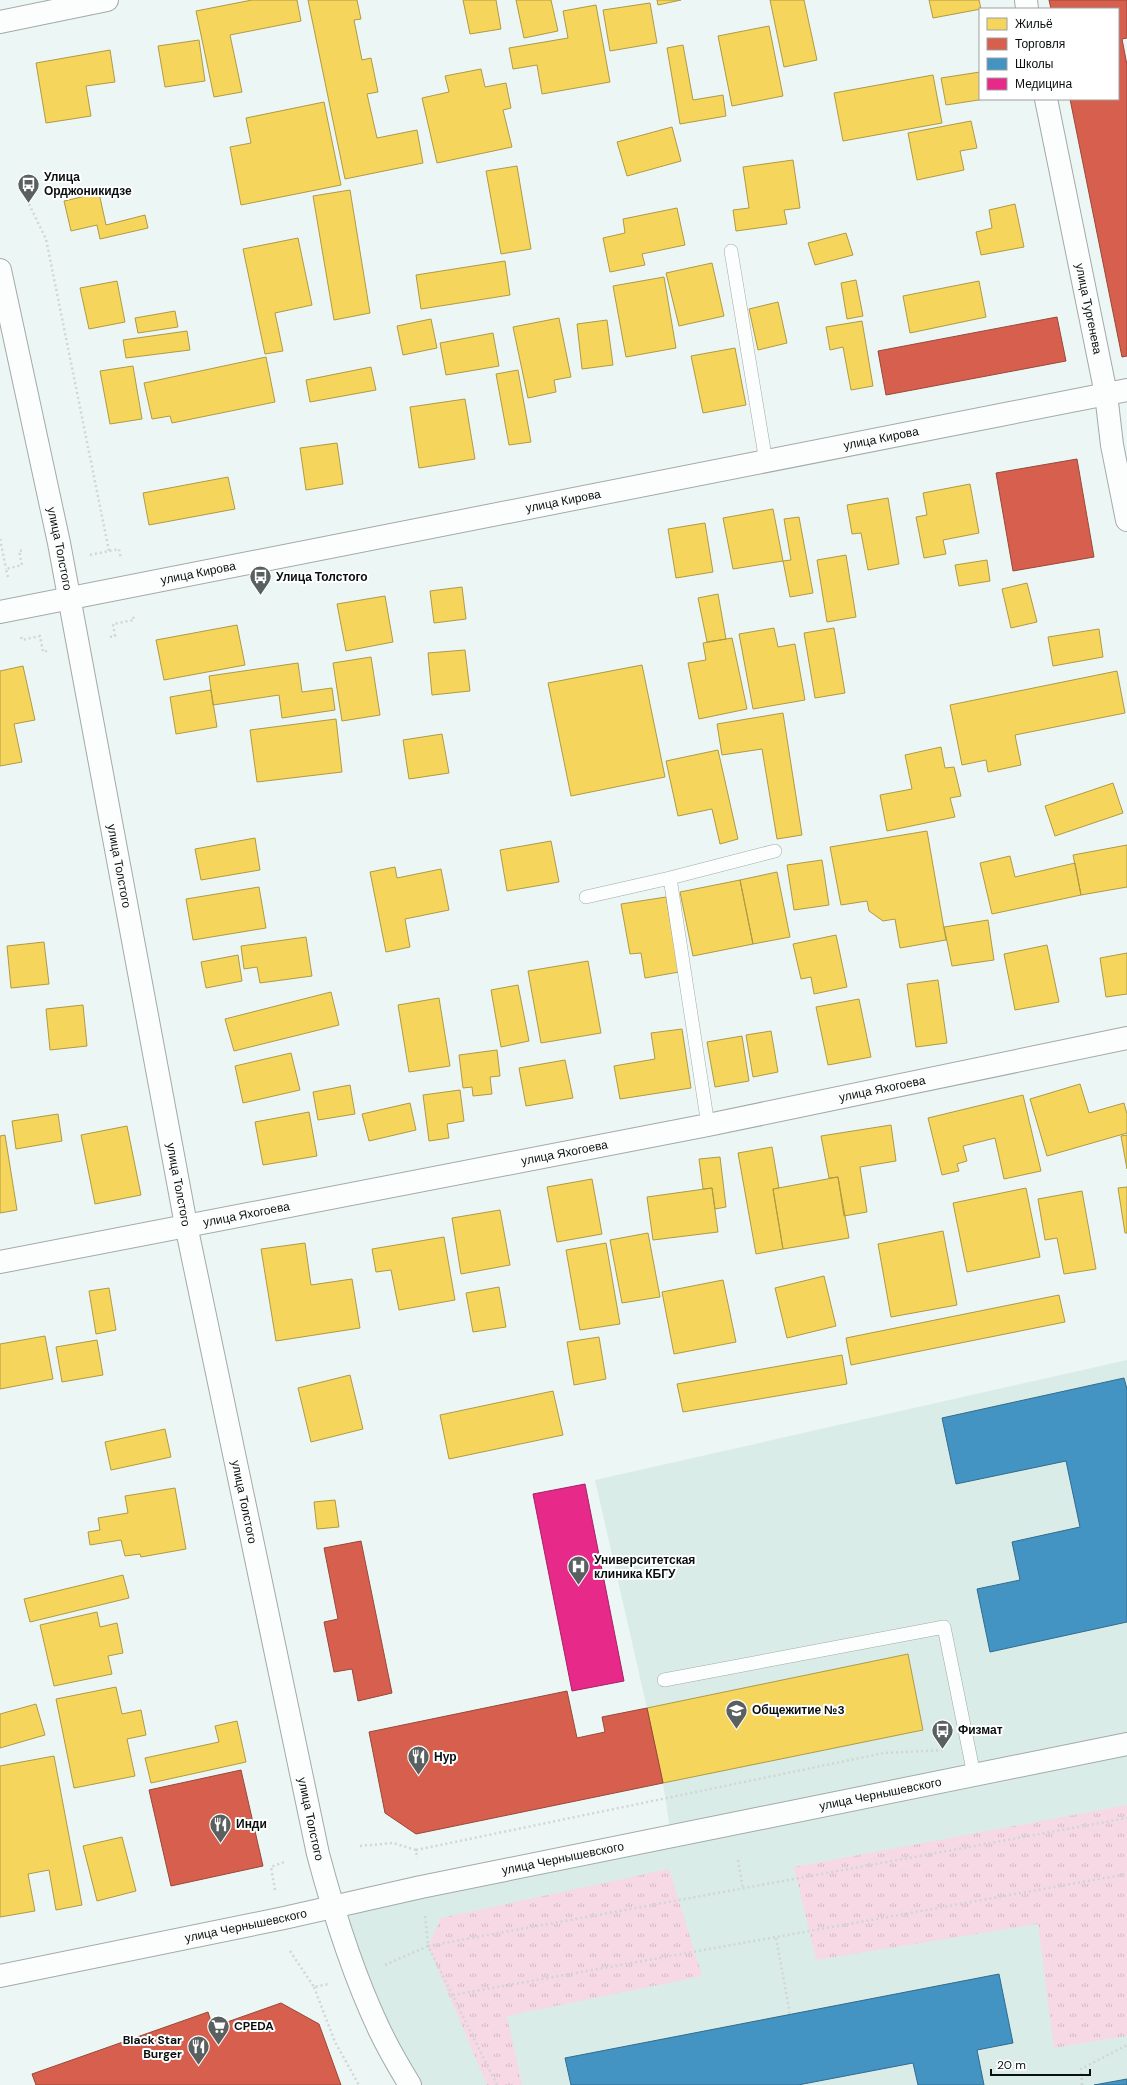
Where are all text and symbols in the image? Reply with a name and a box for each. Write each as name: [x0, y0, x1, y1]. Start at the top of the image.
legend: [979, 8, 1119, 100]
text: Жильё: [1015, 16, 1053, 32]
text: Торговля: [1015, 36, 1065, 52]
text: Школы: [1015, 56, 1053, 72]
text: Медицина: [1015, 76, 1072, 92]
place label: Улица Орджоникидзе: [44, 169, 132, 199]
bus stop icon: Улица Орджоникидзе: [16, 171, 42, 204]
street label: улица Тургенева: [1072, 262, 1106, 356]
street label: улица Кирова: [842, 423, 920, 454]
street label: улица Кирова: [524, 486, 602, 516]
street label: улица Толстого: [43, 505, 76, 592]
street label: улица Кирова: [159, 558, 237, 588]
bus stop icon: Улица Толстого: [248, 564, 274, 597]
place label: Улица Толстого: [276, 569, 368, 585]
street label: улица Толстого: [104, 823, 135, 910]
street label: улица Яхогоева: [837, 1072, 927, 1106]
street label: улица Яхогоева: [520, 1136, 610, 1169]
street label: улица Толстого: [163, 1141, 194, 1228]
street label: улица Яхогоева: [202, 1198, 291, 1231]
street label: улица Толстого: [228, 1459, 261, 1545]
place label: Университетская клиника КБГУ: [594, 1552, 695, 1582]
hospital icon: Университетская клиника КБГУ: [565, 1554, 591, 1587]
school or university icon: Общежитие №3: [723, 1697, 749, 1730]
place label: Общежитие №3: [752, 1702, 845, 1718]
bus stop icon: Физмат: [929, 1717, 955, 1750]
place label: Физмат: [958, 1722, 1003, 1738]
restaurant icon: Нур: [405, 1744, 431, 1777]
place label: Нур: [434, 1749, 457, 1765]
street label: улица Чернышевского: [818, 1774, 943, 1814]
street label: улица Толстого: [294, 1776, 328, 1863]
restaurant icon: Инди: [207, 1811, 233, 1844]
place label: Инди: [236, 1816, 267, 1832]
street label: улица Чернышевского: [500, 1838, 626, 1878]
street label: улица Чернышевского: [183, 1905, 309, 1946]
supermarket icon: CPEDA: [206, 2013, 232, 2046]
place label: CPEDA: [234, 2018, 274, 2034]
place label: Black Star Burger: [123, 2032, 182, 2062]
restaurant icon: Black Star Burger: [185, 2034, 211, 2067]
scale bar: [991, 2051, 1090, 2077]
text: 20 m: [997, 2057, 1026, 2073]

